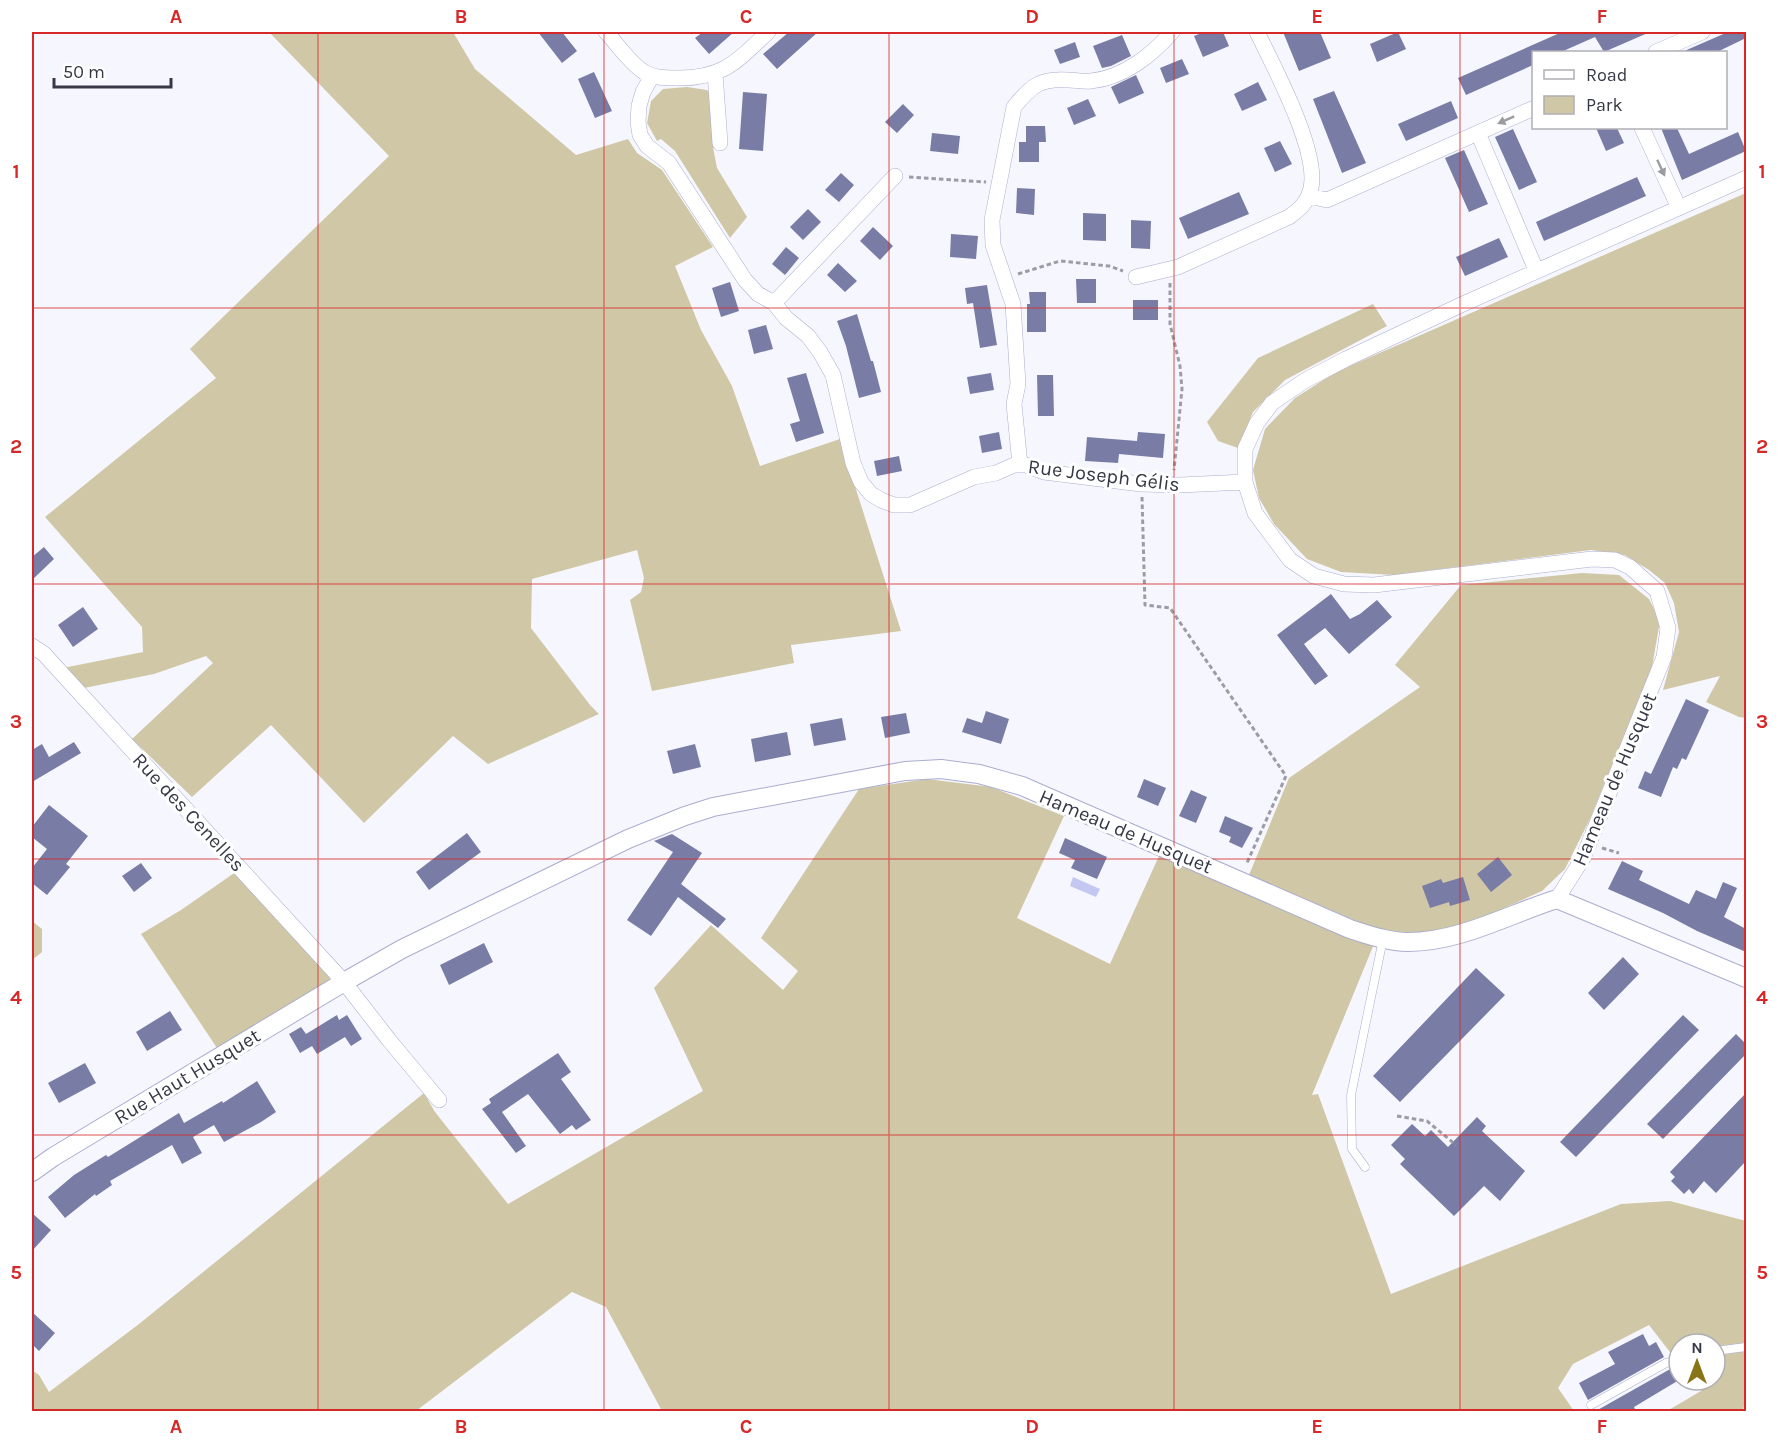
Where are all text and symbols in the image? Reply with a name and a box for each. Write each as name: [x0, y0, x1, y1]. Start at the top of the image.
text: A: [170, 5, 183, 28]
text: B: [455, 5, 467, 28]
text: C: [740, 5, 752, 28]
text: D: [1025, 5, 1039, 28]
text: E: [1311, 5, 1323, 28]
text: F: [1597, 5, 1608, 28]
scale bar: [54, 51, 171, 89]
legend: [1532, 51, 1727, 129]
text: 50 m: [63, 61, 105, 83]
text: Road: [1586, 64, 1627, 86]
text: Park: [1586, 94, 1623, 116]
one-way arrow: [1496, 115, 1514, 125]
one-way arrow: [1656, 159, 1665, 176]
text: 1: [12, 160, 20, 183]
text: 1: [1758, 160, 1766, 183]
text: 2: [10, 435, 22, 458]
text: 2: [1756, 435, 1768, 458]
street label: Rue Joseph Gélis: [1027, 455, 1181, 496]
street label: Hameau de Husquet: [1568, 689, 1662, 869]
text: 3: [10, 710, 22, 733]
text: 3: [1756, 710, 1768, 733]
street label: Rue des Cenelles: [128, 748, 249, 876]
street label: Hameau de Husquet: [1036, 785, 1216, 879]
text: 4: [10, 986, 22, 1009]
text: 4: [1756, 986, 1768, 1009]
street label: Rue Haut Husquet: [110, 1024, 265, 1129]
text: 5: [10, 1261, 22, 1284]
text: 5: [1756, 1261, 1768, 1284]
north arrow: [1667, 1332, 1727, 1392]
text: N: [1691, 1338, 1703, 1357]
text: A: [170, 1415, 183, 1438]
text: B: [455, 1415, 467, 1438]
text: C: [740, 1415, 752, 1438]
text: D: [1025, 1415, 1039, 1438]
text: E: [1311, 1415, 1323, 1438]
text: F: [1597, 1415, 1608, 1438]

